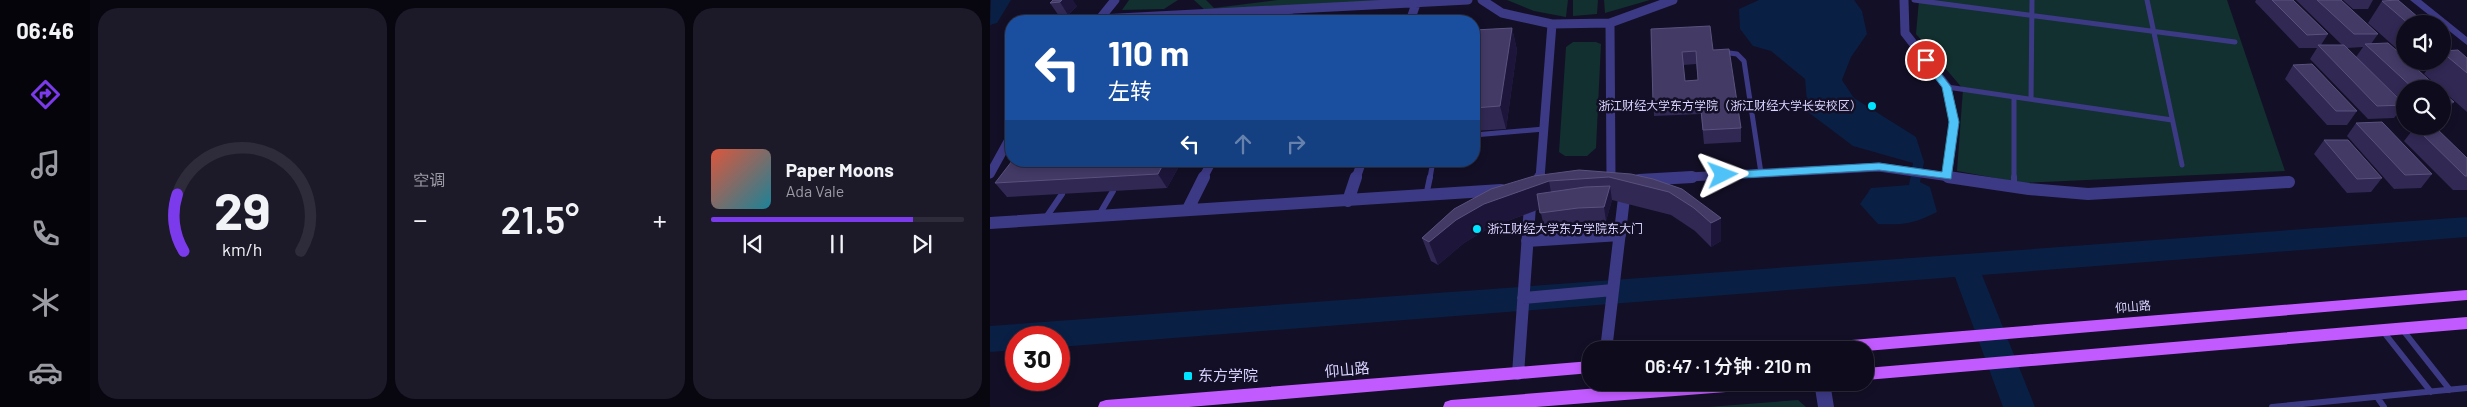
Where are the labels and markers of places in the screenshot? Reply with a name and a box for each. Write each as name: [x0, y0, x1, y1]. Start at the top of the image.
pin: [1905, 39, 1947, 81]
place label: 浙江财经大学东方学院（浙江财经大学长安校区）: [1598, 98, 1862, 112]
marker: 浙江财经大学东方学院（浙江财经大学长安校区）: [1866, 100, 1878, 112]
place label: 浙江财经大学东方学院东大门: [1487, 221, 1643, 235]
marker: 浙江财经大学东方学院东大门: [1471, 223, 1483, 235]
place label: 东方学院: [1198, 366, 1258, 384]
marker: 东方学院: [1182, 370, 1194, 382]

